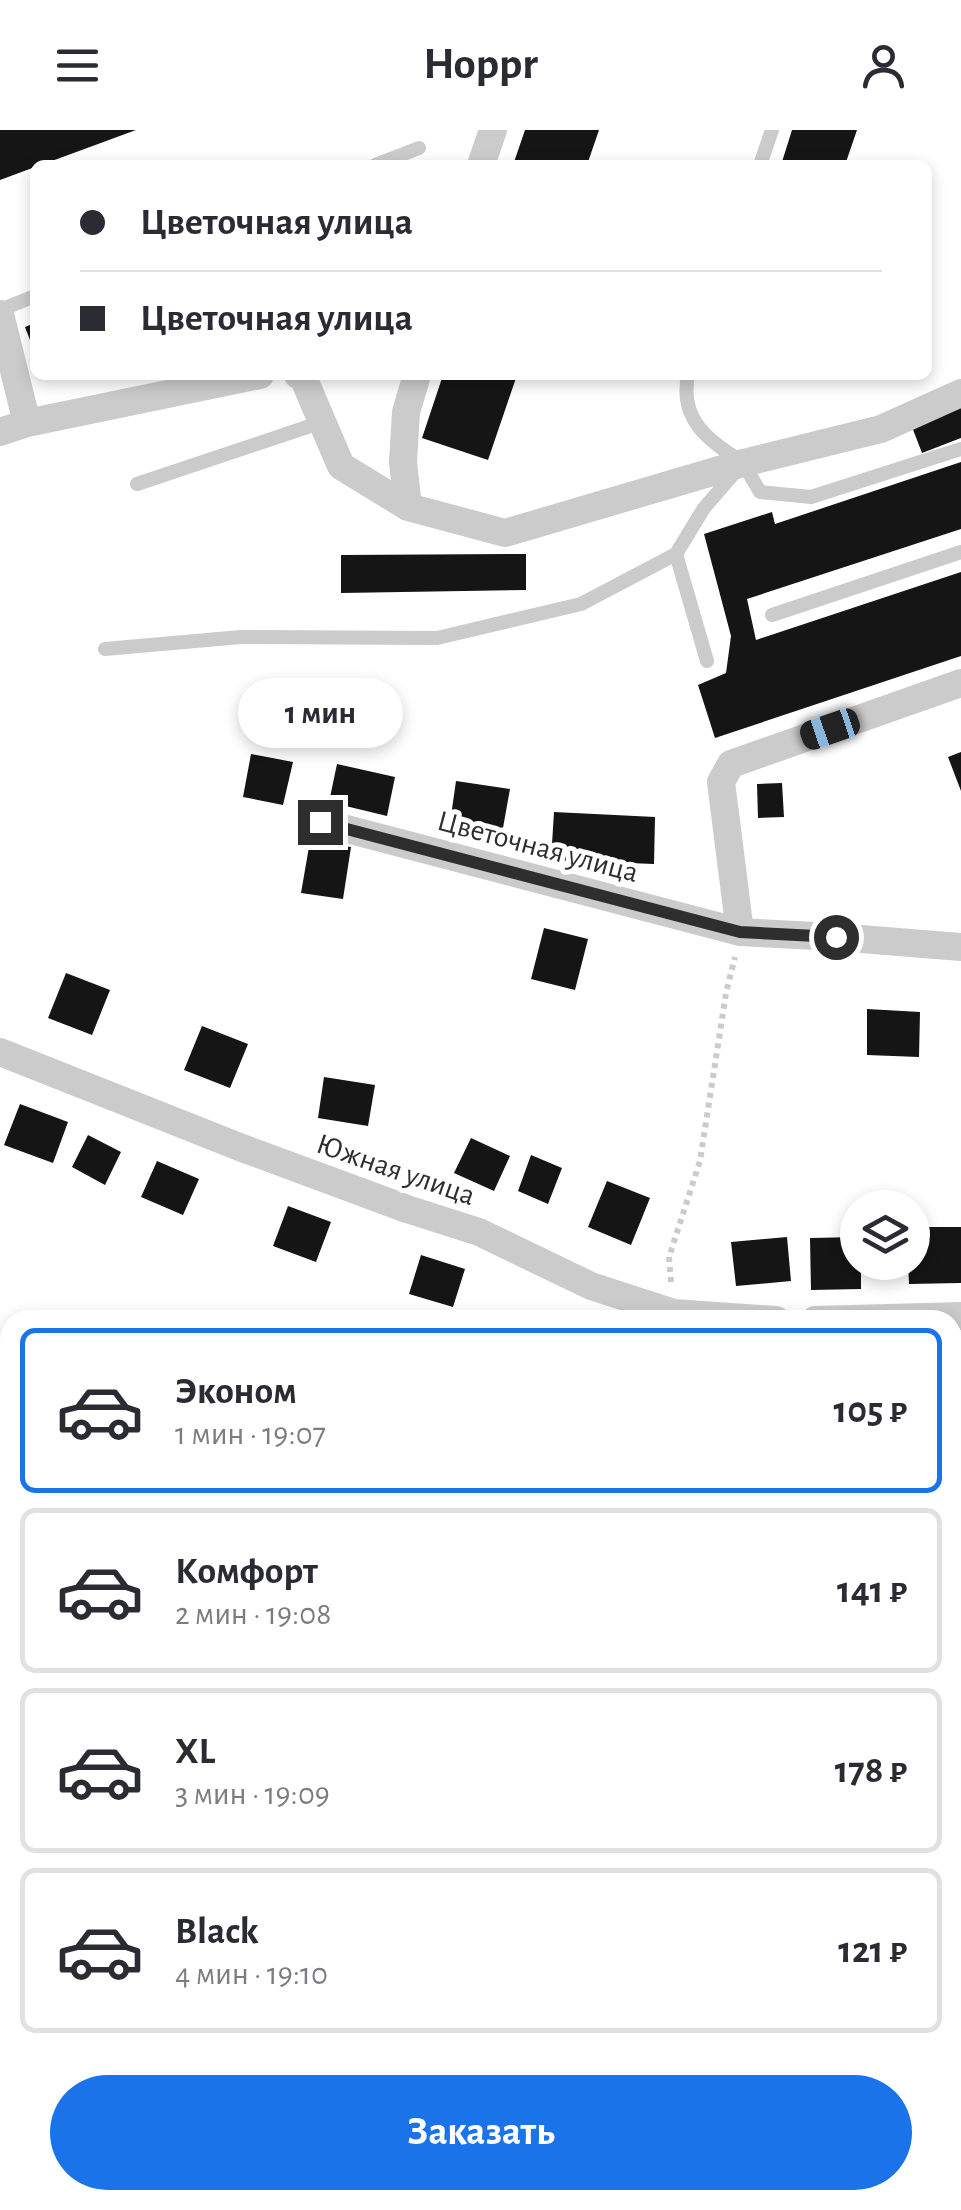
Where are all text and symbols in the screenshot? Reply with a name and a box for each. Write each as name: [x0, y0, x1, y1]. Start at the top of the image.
icon: menu: [50, 38, 105, 93]
icon: person: [856, 38, 911, 93]
text: Hoppr: [423, 42, 538, 87]
text: Цветочная улица: [140, 204, 413, 242]
text: Цветочная улица: [140, 300, 413, 338]
callout: 1 мин: [238, 677, 402, 747]
text: 1 мин: [285, 697, 356, 729]
car: [797, 705, 863, 753]
route end: [298, 800, 343, 845]
street label: Цветочная улица: [434, 806, 641, 888]
route start: [814, 915, 859, 960]
street label: Южная улица: [313, 1129, 479, 1211]
map controls: [840, 1190, 930, 1280]
button: layers: [840, 1190, 930, 1280]
icon: car: [55, 1366, 145, 1456]
text: Эконом: [175, 1373, 297, 1411]
text: 105 ₽: [834, 1392, 907, 1430]
text: 1 мин · 19:07: [175, 1418, 326, 1450]
icon: car: [55, 1546, 145, 1636]
text: Комфорт: [175, 1553, 318, 1591]
text: 141 ₽: [837, 1572, 907, 1610]
text: 2 мин · 19:08: [175, 1598, 331, 1630]
icon: car: [55, 1726, 145, 1816]
text: XL: [175, 1733, 215, 1771]
text: 178 ₽: [835, 1752, 907, 1790]
text: 3 мин · 19:09: [175, 1778, 330, 1810]
icon: car: [55, 1906, 145, 1996]
text: Black: [175, 1913, 259, 1951]
text: 121 ₽: [838, 1932, 907, 1970]
text: 4 мин · 19:10: [175, 1958, 328, 1990]
button: Заказать: [50, 2075, 912, 2190]

